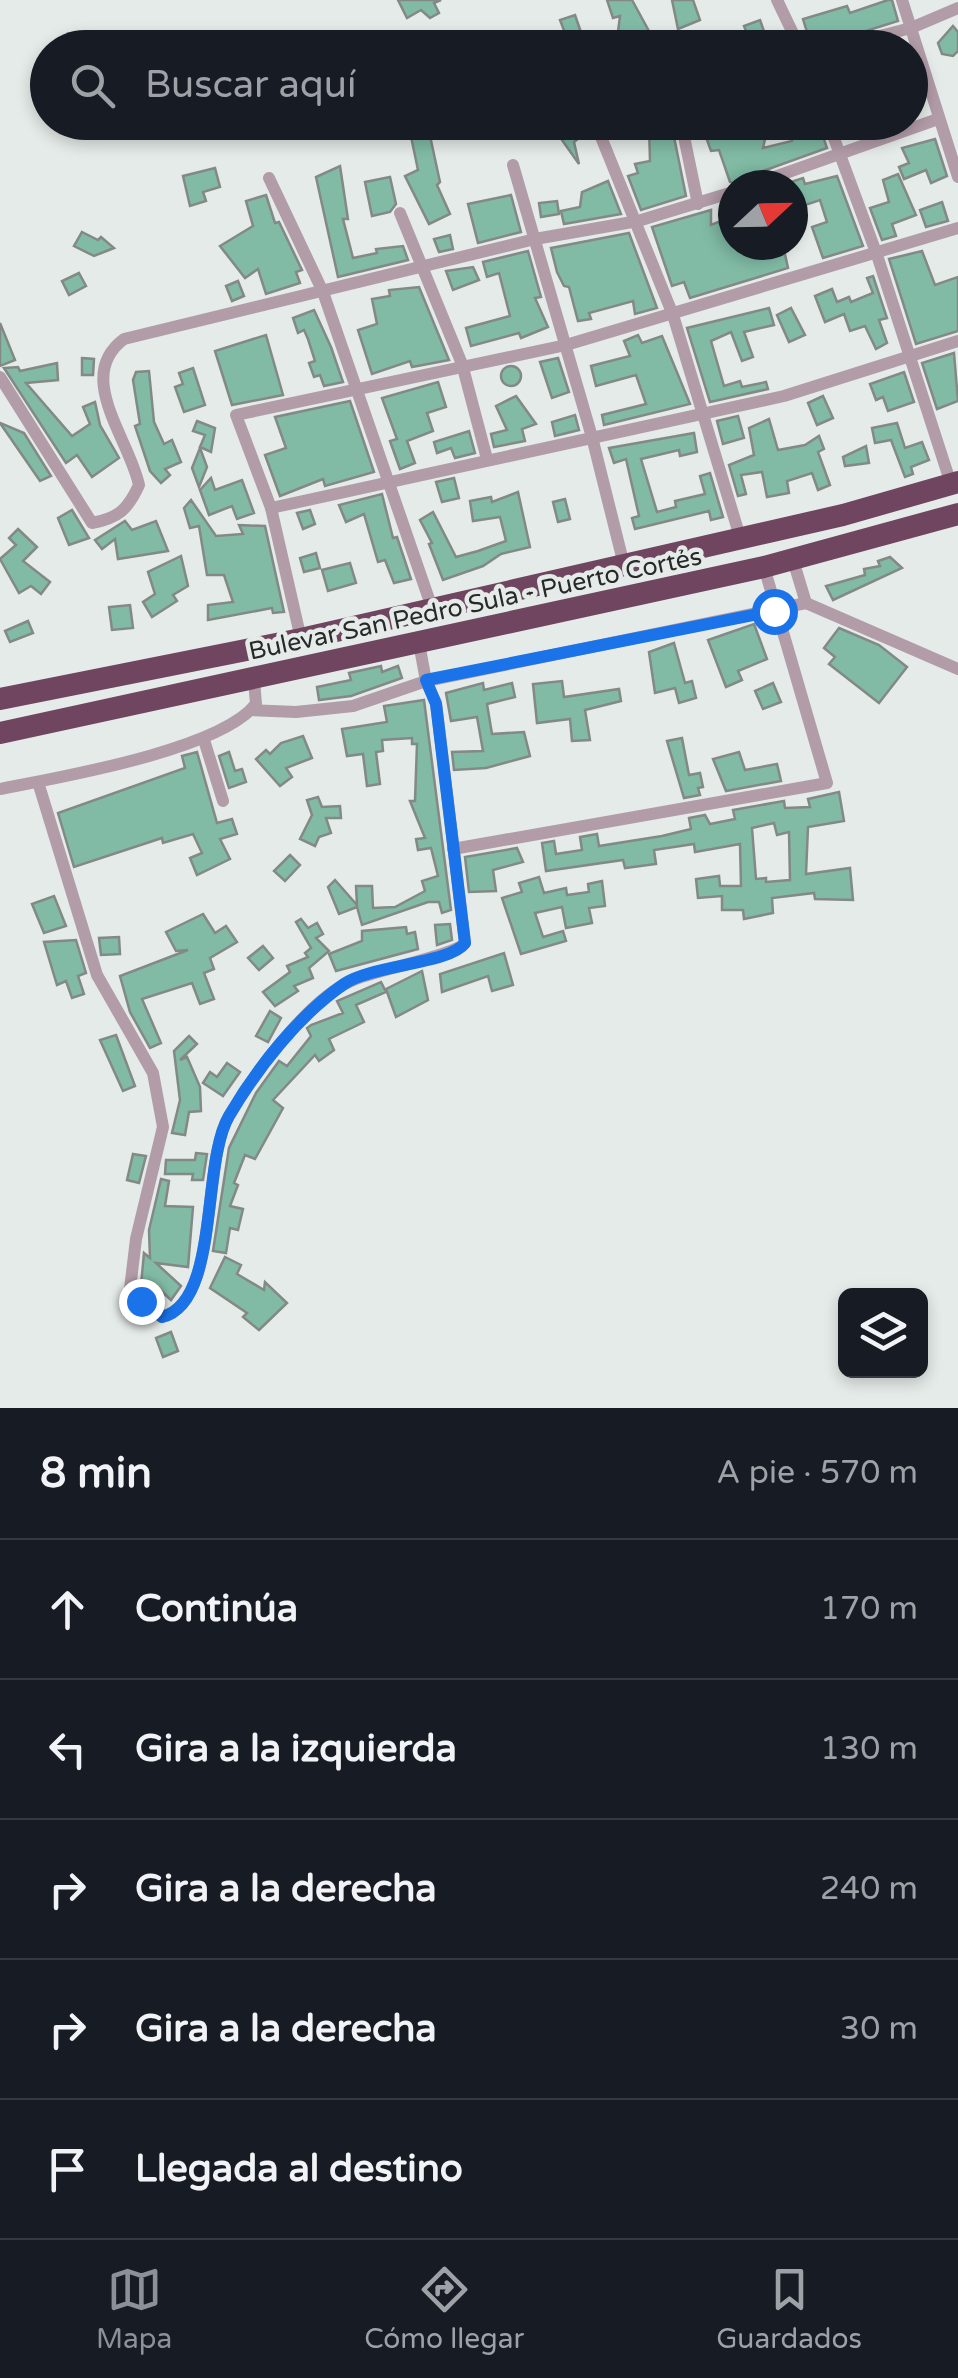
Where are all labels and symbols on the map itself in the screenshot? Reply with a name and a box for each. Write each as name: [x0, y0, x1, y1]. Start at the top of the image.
north arrow: [718, 170, 808, 260]
street label: Bulevar San Pedro Sula - Puerto Cortés: [246, 541, 704, 667]
route start: [752, 589, 798, 635]
route end: [119, 1279, 165, 1325]

